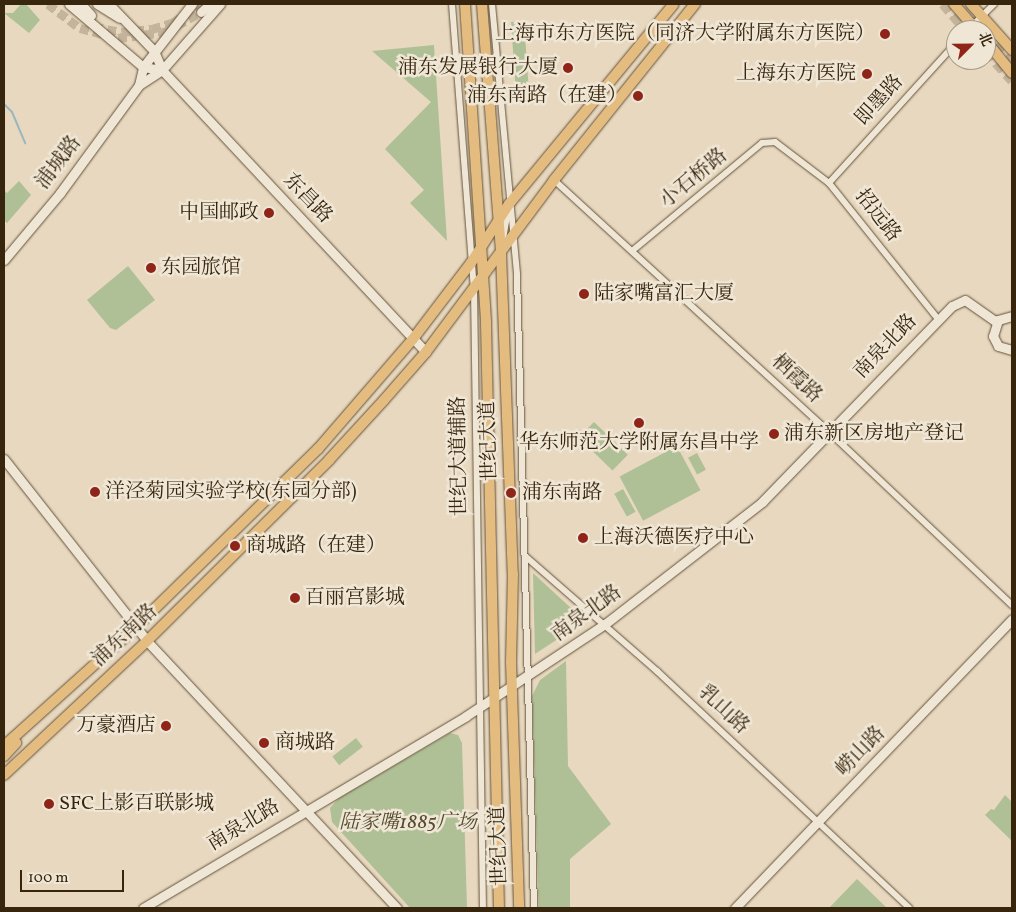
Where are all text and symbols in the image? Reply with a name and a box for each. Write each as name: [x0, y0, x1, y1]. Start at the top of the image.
north arrow: [946, 20, 996, 70]
place label: 上海市东方医院（同济大学附属东方医院）: [495, 22, 875, 46]
marker: 上海市东方医院（同济大学附属东方医院）: [879, 28, 891, 40]
text: 北: [973, 29, 996, 49]
place label: 浦东发展银行大厦: [398, 56, 558, 80]
marker: 浦东发展银行大厦: [562, 62, 574, 74]
place label: 上海东方医院: [736, 62, 856, 86]
marker: 上海东方医院: [860, 67, 874, 81]
street label: 即墨路: [851, 71, 909, 131]
place label: 浦东南路（在建）: [467, 84, 627, 108]
marker: 浦东南路（在建）: [631, 89, 645, 103]
street label: 浦城路: [31, 132, 87, 194]
street label: 小石桥路: [656, 144, 732, 214]
street label: 东昌路: [278, 169, 336, 229]
street label: 招远路: [849, 185, 905, 247]
place label: 中国邮政: [179, 201, 259, 225]
marker: 中国邮政: [263, 207, 275, 219]
place label: 东园旅馆: [161, 256, 241, 280]
marker: 东园旅馆: [145, 262, 157, 274]
place label: 陆家嘴富汇大厦: [594, 282, 734, 306]
marker: 陆家嘴富汇大厦: [578, 288, 590, 300]
street label: 南泉北路: [850, 310, 922, 384]
street label: 栖霞路: [766, 350, 826, 408]
street label: 世纪大道辅路: [447, 396, 473, 516]
street label: 世纪大道: [477, 401, 503, 481]
marker: 华东师范大学附属东昌中学: [633, 417, 645, 429]
place label: 浦东新区房地产登记: [784, 422, 964, 446]
marker: 浦东新区房地产登记: [768, 428, 780, 440]
place label: 华东师范大学附属东昌中学: [519, 431, 759, 455]
place label: 洋泾菊园实验学校(东园分部): [105, 480, 357, 504]
place label: 浦东南路: [522, 481, 602, 505]
marker: 洋泾菊园实验学校(东园分部): [89, 486, 101, 498]
marker: 浦东南路: [504, 486, 518, 500]
place label: 上海沃德医疗中心: [594, 526, 754, 550]
marker: 上海沃德医疗中心: [576, 531, 590, 545]
place label: 商城路（在建）: [246, 534, 386, 558]
marker: 商城路（在建）: [228, 539, 242, 553]
street label: 南泉北路: [548, 581, 626, 647]
place label: 百丽宫影城: [305, 586, 405, 610]
marker: 百丽宫影城: [289, 592, 301, 604]
street label: 浦东南路: [88, 600, 162, 672]
street label: 乳山路: [693, 681, 753, 739]
place label: 万豪酒店: [76, 714, 156, 738]
marker: 万豪酒店: [160, 720, 172, 732]
street label: 崂山路: [832, 722, 890, 782]
place label: 商城路: [275, 731, 335, 755]
marker: 商城路: [257, 736, 271, 750]
place label: SFC上影百联影城: [59, 792, 214, 816]
street label: 南泉北路: [204, 795, 284, 857]
marker: SFC上影百联影城: [43, 798, 55, 810]
street label: 世纪大道: [487, 806, 513, 886]
park label: 陆家嘴1885广场: [339, 811, 477, 835]
scale bar: [22, 860, 126, 892]
text: 100 m: [28, 868, 68, 889]

